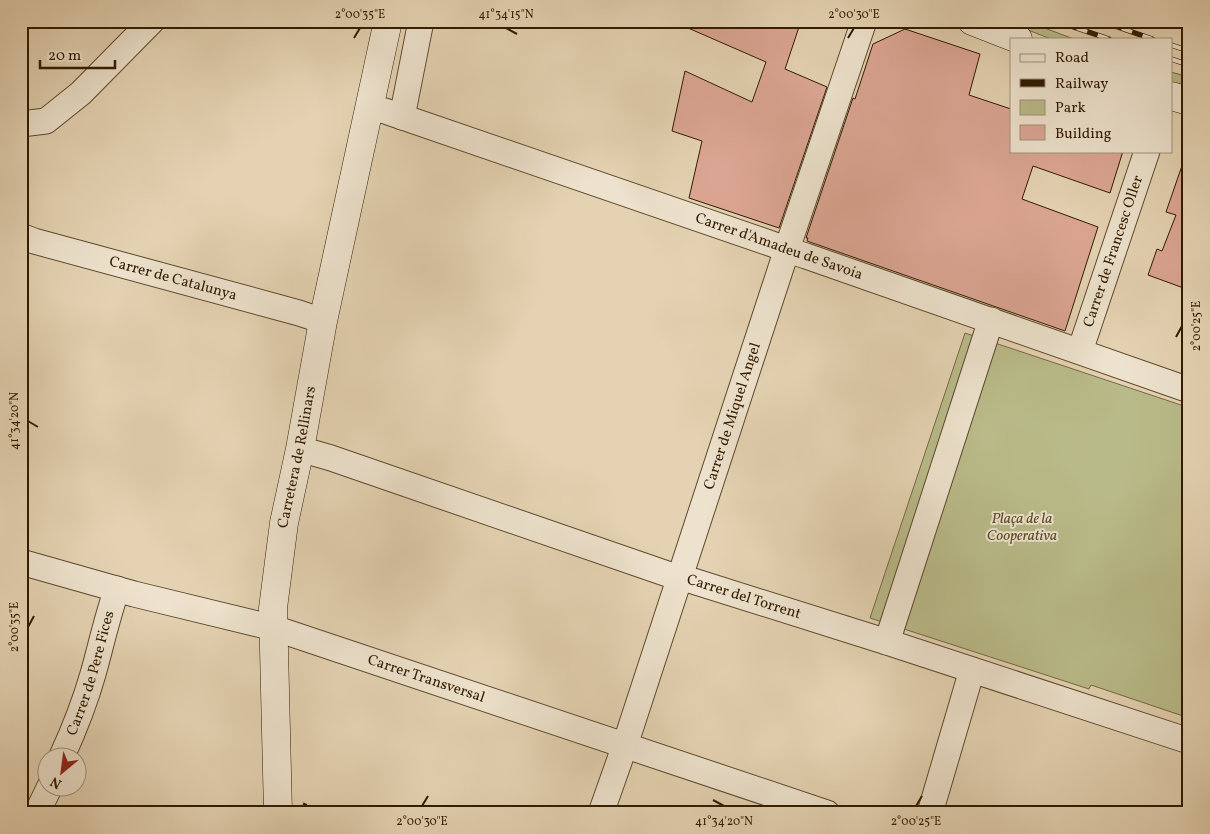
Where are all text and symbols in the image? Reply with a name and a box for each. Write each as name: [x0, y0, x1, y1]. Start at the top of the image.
text: 2°00'35"E: [335, 7, 385, 23]
text: 41°34'15"N: [478, 7, 534, 23]
text: 2°00'30"E: [828, 7, 880, 23]
scale bar: [40, 38, 115, 70]
legend: [1010, 38, 1172, 152]
text: 20 m: [48, 46, 81, 67]
text: Road: [1055, 48, 1089, 69]
text: Railway: [1055, 74, 1108, 95]
text: Park: [1055, 98, 1086, 119]
text: Building: [1055, 124, 1112, 145]
street label: Carrer de Francesc Oller: [1078, 173, 1149, 330]
street label: Carrer d'Amadeu de Savoia: [692, 208, 866, 286]
street label: Carrer de Catalunya: [107, 251, 239, 306]
text: 2°00'25"E: [1189, 301, 1205, 351]
street label: Carrer de Miquel Angel: [699, 340, 766, 492]
street label: Carretera de Rellinars: [273, 384, 322, 529]
text: 41°34'20"N: [7, 392, 23, 450]
park label: Plaça de la Cooperativa: [987, 509, 1057, 547]
street label: Carrer del Torrent: [685, 569, 804, 625]
text: 2°00'35"E: [7, 602, 23, 652]
street label: Carrer de Pere Fices: [62, 608, 120, 739]
street label: Carrer Transversal: [365, 650, 488, 708]
north arrow: [38, 746, 88, 796]
text: N: [47, 771, 65, 793]
text: 2°00'30"E: [396, 814, 448, 830]
text: 41°34'20"N: [695, 814, 753, 830]
text: 2°00'25"E: [891, 814, 941, 830]

